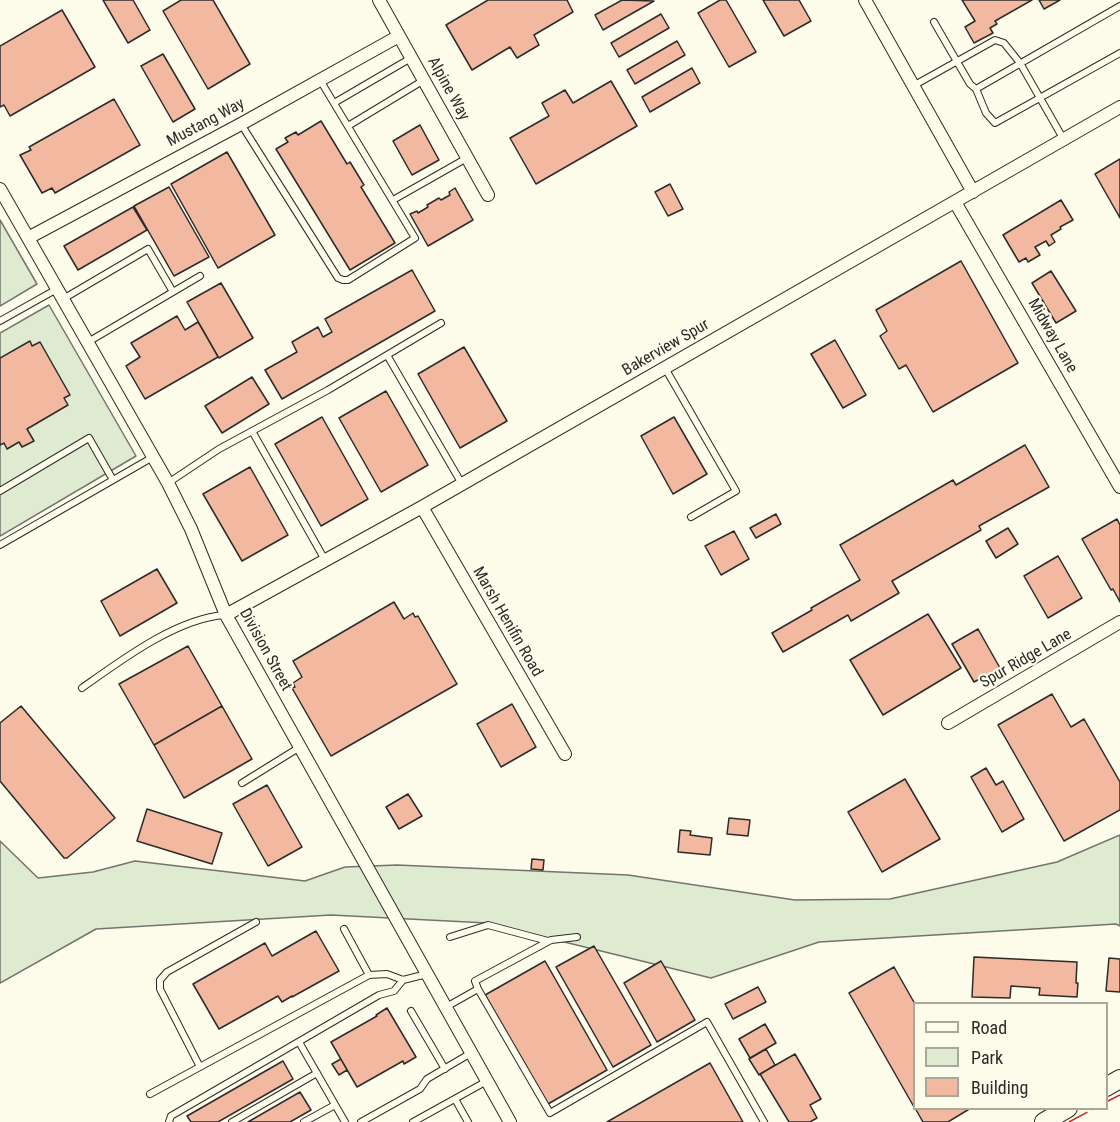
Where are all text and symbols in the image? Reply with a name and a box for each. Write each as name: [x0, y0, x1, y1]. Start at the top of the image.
street label: Alpine Way: [423, 54, 473, 124]
street label: Mustang Way: [164, 95, 248, 151]
street label: Midway Lane: [1023, 295, 1081, 377]
street label: Bakerview Spur: [619, 315, 713, 381]
street label: Marsh Henifin Road: [468, 564, 546, 680]
street label: Division Street: [234, 605, 296, 695]
street label: Spur Ridge Lane: [977, 625, 1075, 693]
legend: [913, 1002, 1108, 1110]
text: Road: [971, 1017, 1007, 1038]
text: Park: [971, 1047, 1003, 1068]
text: Building: [971, 1077, 1028, 1098]

